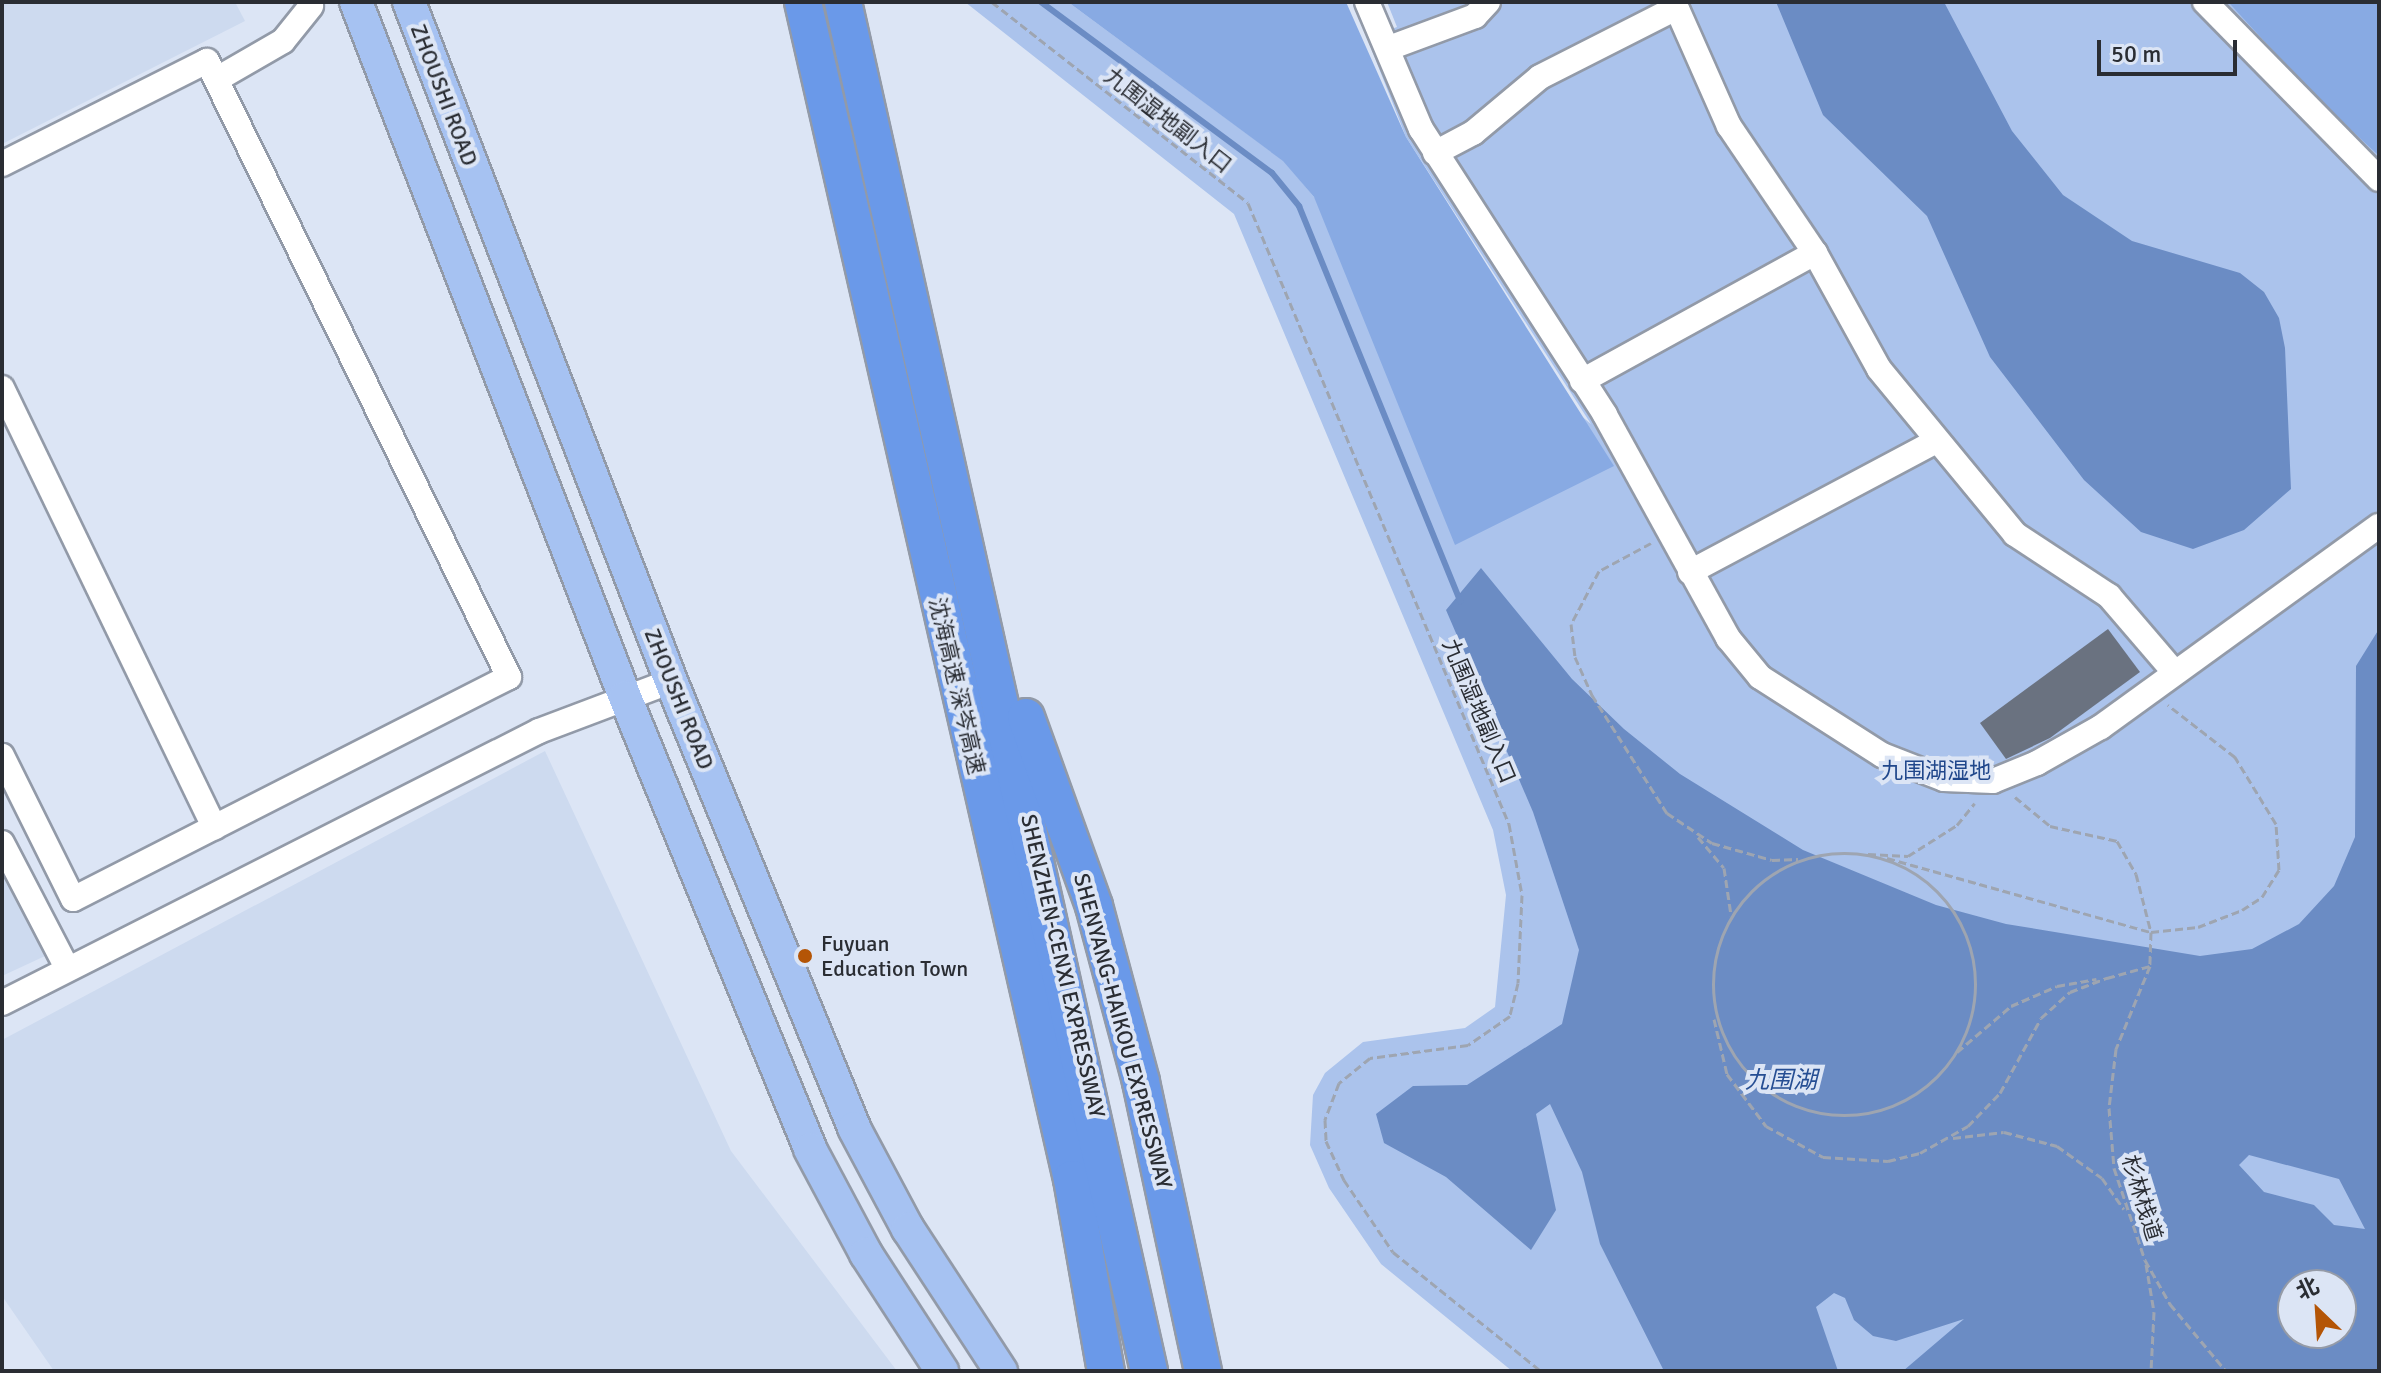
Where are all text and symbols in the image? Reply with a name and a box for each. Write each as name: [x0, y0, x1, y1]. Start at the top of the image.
street label: ZHOUSHI ROAD: [405, 20, 483, 170]
scale bar: [2101, 24, 2241, 74]
text: 50 m: [2111, 39, 2161, 69]
street label: 九围湿地副入口: [1099, 62, 1237, 178]
street label: 沈海高速 深岑高速: [924, 595, 990, 777]
street label: ZHOUSHI ROAD: [639, 625, 719, 773]
street label: 九围湿地副入口: [1437, 635, 1521, 787]
park label: 九围湖湿地: [1881, 758, 1991, 784]
street label: SHENZHEN-CENXI EXPRESSWAY: [1015, 812, 1111, 1120]
street label: SHENYANG-HAIKOU EXPRESSWAY: [1068, 870, 1178, 1192]
place label: Fuyuan Education Town: [821, 930, 968, 982]
marker: Fuyuan Education Town: [796, 947, 814, 965]
water label: 九围湖: [1745, 1067, 1817, 1095]
street label: 杉林栈道: [2117, 1152, 2167, 1244]
north arrow: [2277, 1269, 2357, 1349]
text: 北: [2292, 1272, 2323, 1305]

